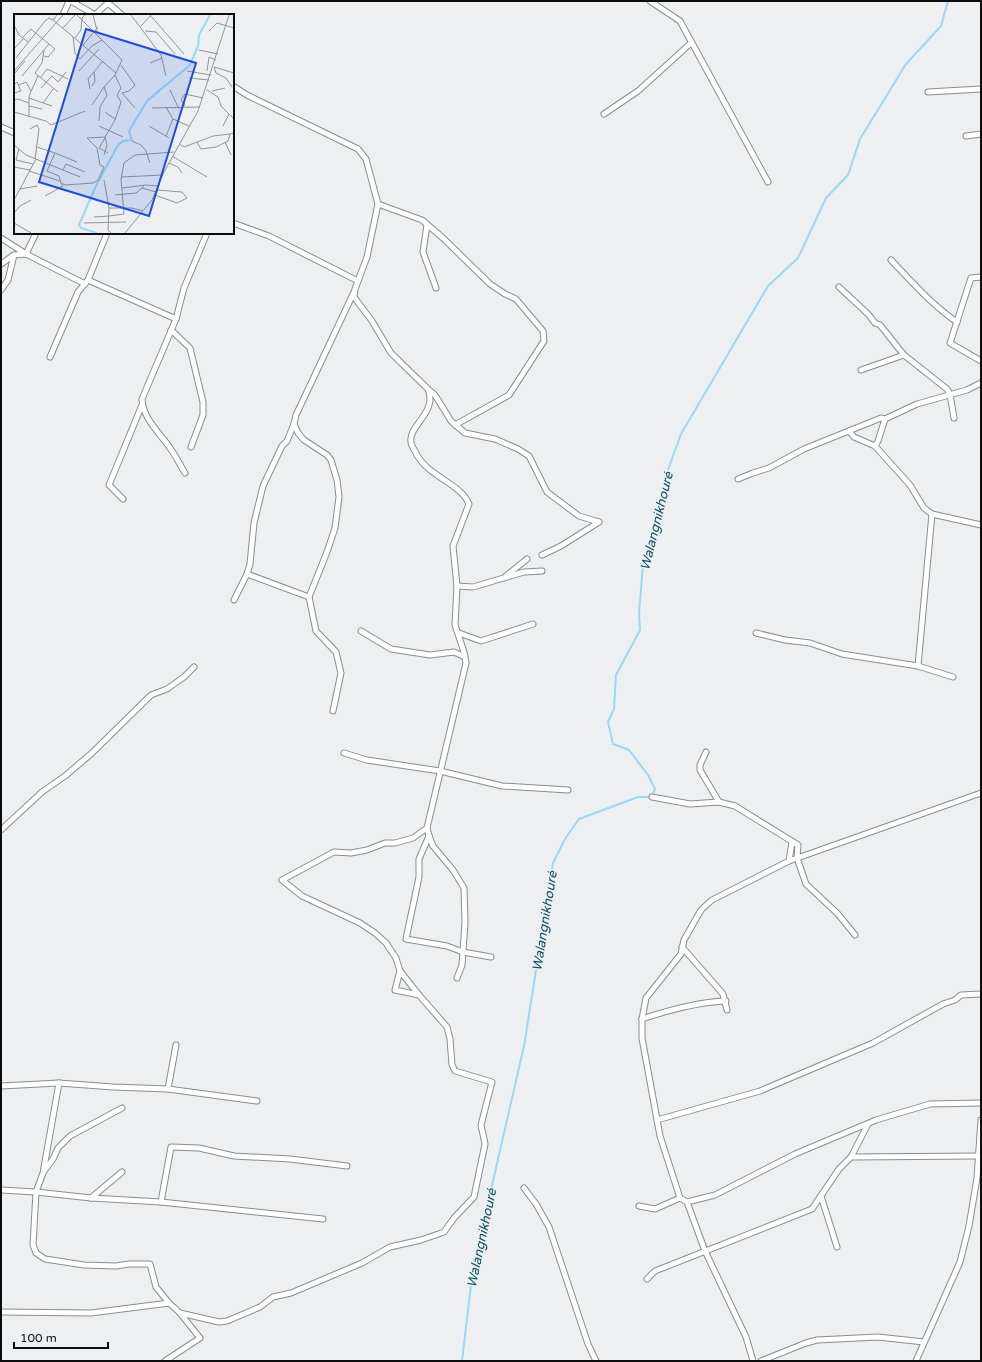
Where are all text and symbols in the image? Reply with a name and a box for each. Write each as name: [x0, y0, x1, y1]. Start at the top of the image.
inset map: [14, 14, 234, 234]
water label: Walangnikhouré: [637, 470, 677, 572]
water label: Walangnikhouré: [529, 870, 561, 972]
water label: Walangnikhouré: [464, 1187, 500, 1289]
scale bar: [14, 1324, 108, 1350]
text: 100 m: [20, 1331, 57, 1345]

